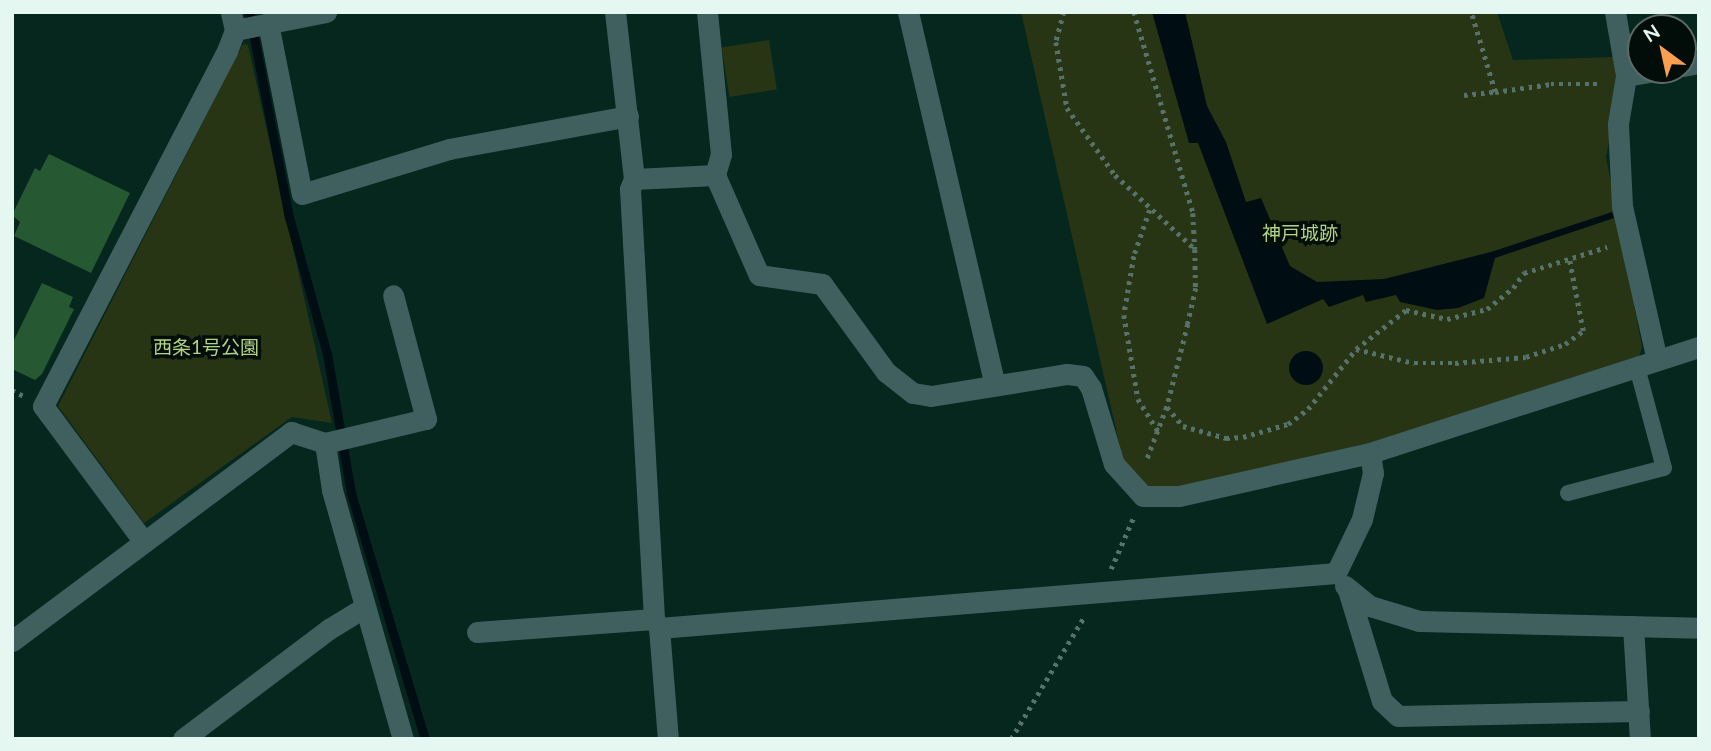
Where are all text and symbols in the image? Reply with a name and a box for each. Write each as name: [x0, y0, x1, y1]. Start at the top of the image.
north arrow: [1627, 14, 1697, 84]
text: N: [1639, 19, 1664, 46]
park label: 神戸城跡: [1262, 222, 1338, 244]
park label: 西条1号公園: [153, 336, 259, 358]

